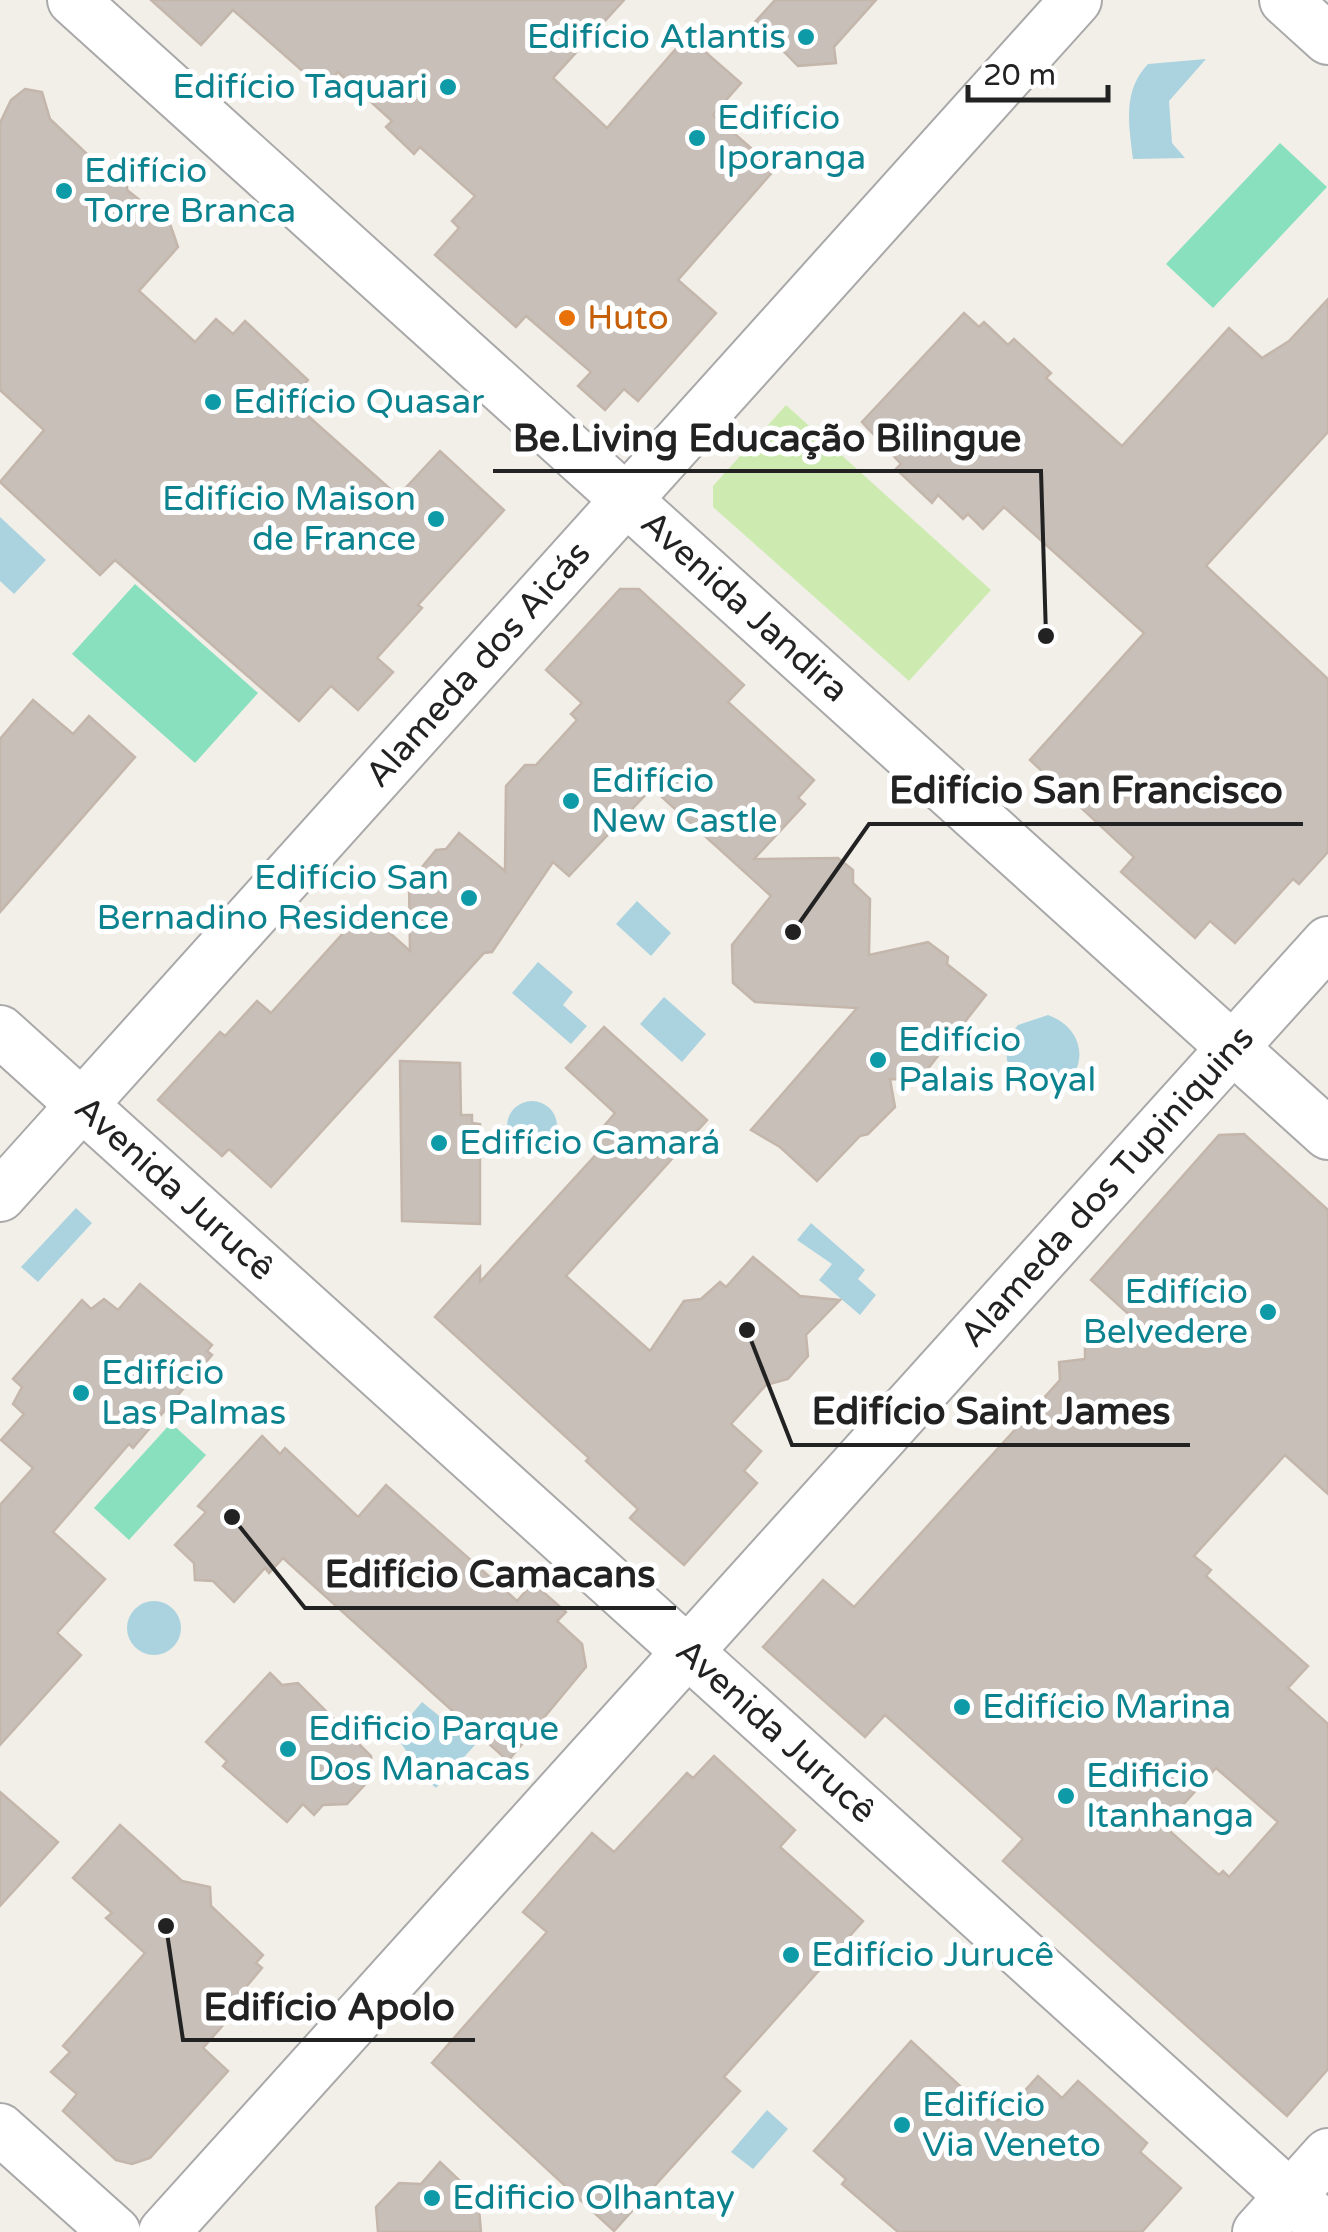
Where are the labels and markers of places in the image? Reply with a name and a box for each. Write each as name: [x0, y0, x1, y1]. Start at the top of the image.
place label: Edifício Atlantis: [527, 16, 786, 58]
marker: Edifício Atlantis: [795, 26, 817, 48]
place label: Edifício Taquari: [172, 66, 428, 108]
marker: Edifício Taquari: [437, 76, 459, 98]
place label: Edifício Iporanga: [717, 97, 866, 179]
marker: Edifício Iporanga: [686, 127, 708, 149]
place label: Edifício Torre Branca: [84, 150, 296, 232]
marker: Edifício Torre Branca: [53, 180, 75, 202]
place label: Huto: [587, 297, 669, 339]
marker: Huto: [556, 307, 578, 329]
place label: Edifício Quasar: [233, 381, 485, 423]
marker: Edifício Quasar: [202, 391, 224, 413]
callout: Be.Living Educação Bilingue: [493, 403, 1041, 471]
place label: Edifício Maison de France: [162, 478, 416, 560]
marker: Edifício Maison de France: [425, 508, 447, 530]
callout: Edifício San Francisco: [869, 756, 1303, 824]
place label: Edifício New Castle: [591, 760, 778, 842]
marker: Edifício New Castle: [560, 790, 582, 812]
place label: Edifício San Bernadino Residence: [96, 857, 449, 939]
marker: Edifício San Bernadino Residence: [458, 887, 480, 909]
place label: Edifício Palais Royal: [898, 1019, 1096, 1101]
marker: Edifício Palais Royal: [867, 1049, 889, 1071]
place label: Edifício Camará: [459, 1122, 720, 1164]
marker: Edifício Camará: [428, 1132, 450, 1154]
place label: Edifício Belvedere: [1083, 1271, 1248, 1353]
marker: Edifício Belvedere: [1257, 1301, 1279, 1323]
place label: Edifício Las Palmas: [101, 1352, 286, 1434]
callout: Edifício Saint James: [792, 1377, 1190, 1445]
marker: Edifício Las Palmas: [70, 1382, 92, 1404]
callout: Edifício Camacans: [305, 1540, 676, 1608]
place label: Edifício Marina: [982, 1686, 1231, 1728]
marker: Edifício Marina: [951, 1696, 973, 1718]
place label: Edificio Parque Dos Manacas: [308, 1708, 559, 1790]
marker: Edificio Parque Dos Manacas: [277, 1738, 299, 1760]
place label: Edificio Itanhanga: [1086, 1755, 1254, 1837]
marker: Edificio Itanhanga: [1055, 1785, 1077, 1807]
place label: Edifício Jurucê: [811, 1934, 1054, 1976]
marker: Edifício Jurucê: [780, 1944, 802, 1966]
callout: Edifício Apolo: [183, 1972, 475, 2040]
place label: Edifício Via Veneto: [922, 2084, 1101, 2166]
marker: Edifício Via Veneto: [891, 2114, 913, 2136]
place label: Edificio Olhantay: [452, 2177, 735, 2219]
marker: Edificio Olhantay: [421, 2187, 443, 2209]

